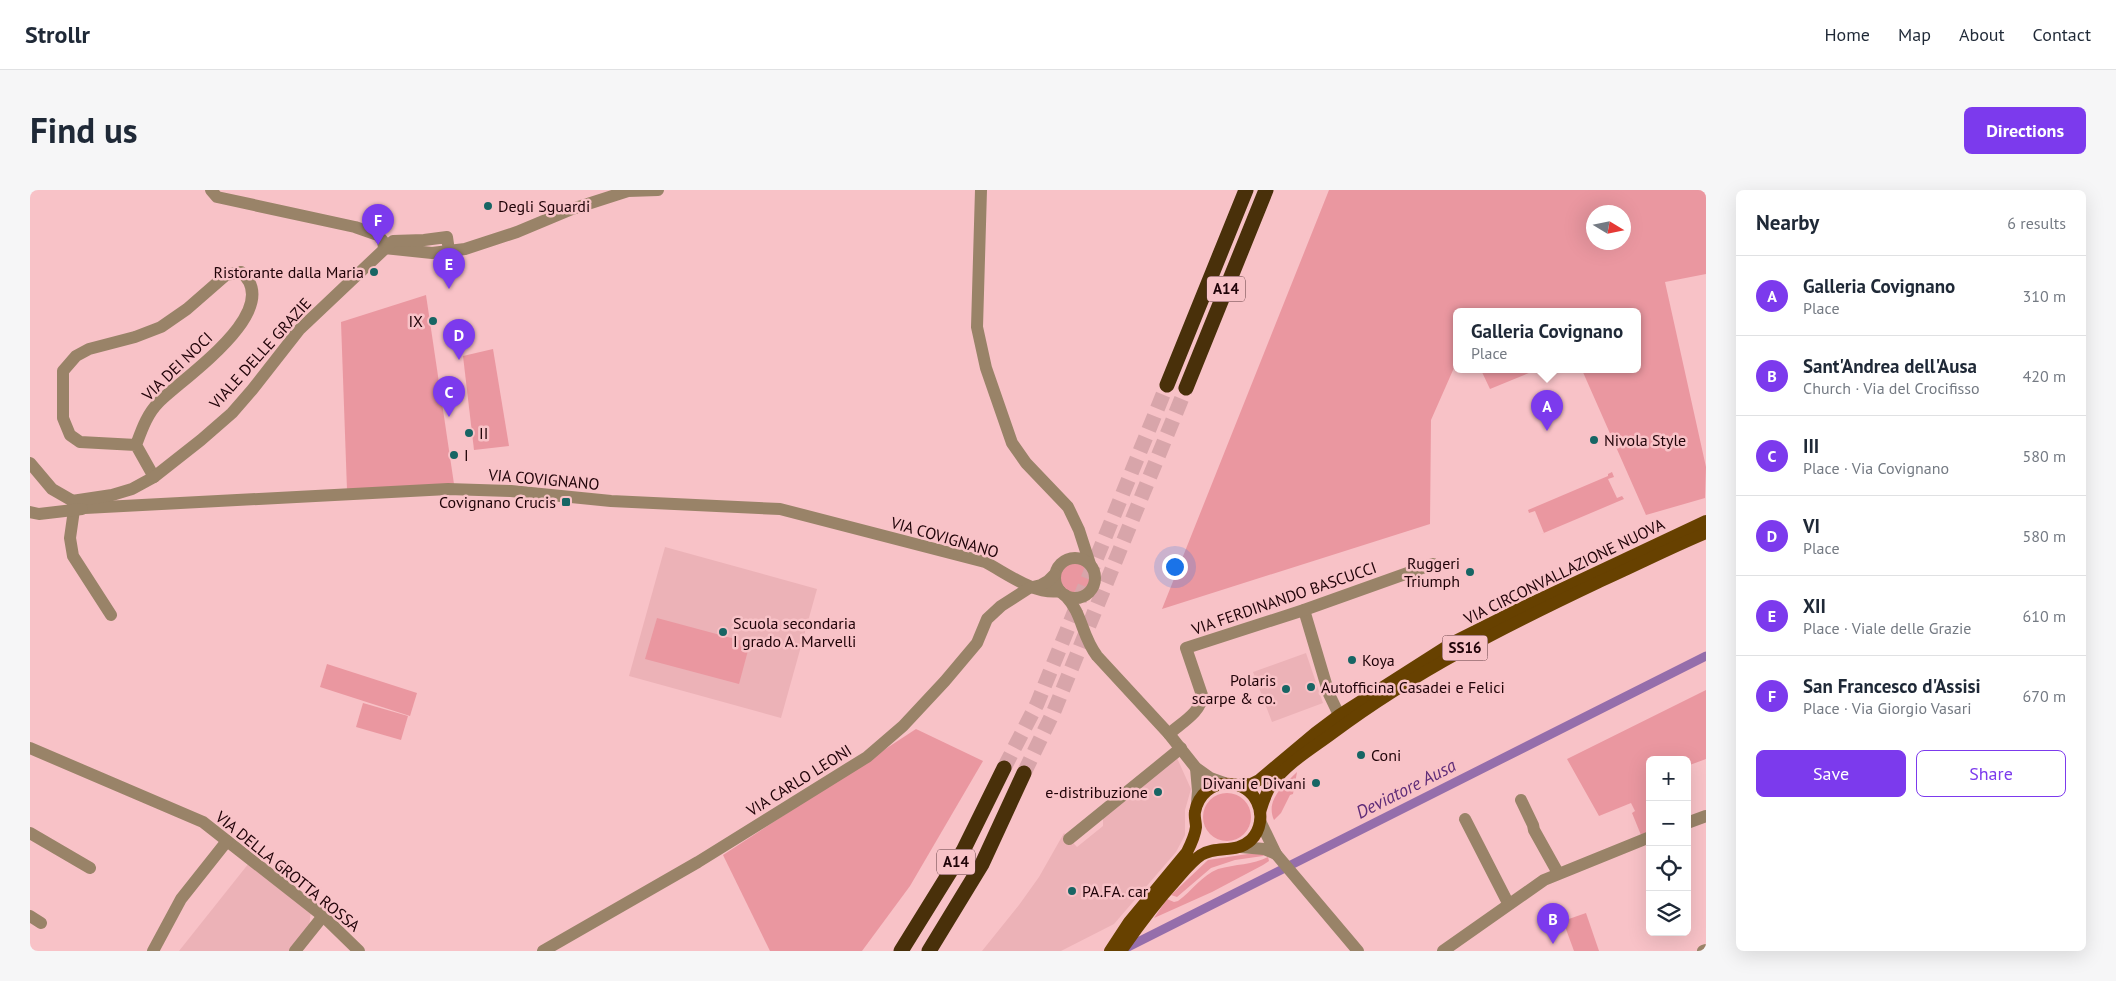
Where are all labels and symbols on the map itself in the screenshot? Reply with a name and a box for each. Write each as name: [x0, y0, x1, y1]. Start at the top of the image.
place label: Degli Sguardi: [498, 196, 590, 216]
marker: Degli Sguardi: [482, 200, 494, 212]
pin: F: [362, 204, 394, 245]
north arrow: [1586, 205, 1631, 250]
pin: E: [433, 248, 465, 289]
place label: Ristorante dalla Maria: [214, 262, 364, 282]
marker: Ristorante dalla Maria: [368, 266, 380, 278]
road number: A14: [1207, 276, 1245, 302]
street label: VIALE DELLE GRAZIE: [204, 293, 315, 413]
place label: IX: [408, 311, 423, 331]
marker: IX: [427, 315, 439, 327]
pin: D: [443, 319, 475, 360]
street label: VIA DEI NOCI: [137, 327, 216, 405]
pin: C: [433, 376, 465, 417]
pin: A: [1531, 390, 1563, 431]
place label: II: [479, 423, 488, 443]
marker: II: [463, 427, 475, 439]
place label: Nivola Style: [1604, 430, 1686, 450]
marker: Nivola Style: [1588, 434, 1600, 446]
place label: I: [464, 445, 469, 465]
marker: I: [448, 449, 460, 461]
street label: VIA COVIGNANO: [487, 464, 600, 494]
place label: Covignano Crucis: [439, 492, 556, 512]
marker: Covignano Crucis: [560, 496, 572, 508]
street label: VIA COVIGNANO: [888, 512, 1001, 562]
street label: VIA CIRCONVALLAZIONE NUOVA: [1460, 513, 1668, 629]
place label: Ruggeri Triumph: [1404, 553, 1460, 591]
your location: [1162, 554, 1188, 580]
street label: VIA FERDINANDO BASCUCCI: [1188, 557, 1379, 639]
marker: Ruggeri Triumph: [1464, 566, 1476, 578]
place label: Scuola secondaria I grado A. Marvelli: [733, 613, 856, 651]
marker: Scuola secondaria I grado A. Marvelli: [717, 626, 729, 638]
road number: SS16: [1442, 636, 1488, 660]
place label: Koya: [1362, 650, 1395, 670]
marker: Koya: [1346, 654, 1358, 666]
place label: Polaris scarpe & co.: [1192, 670, 1276, 708]
place label: Autofficina Casadei e Felici: [1321, 677, 1505, 697]
marker: Autofficina Casadei e Felici: [1305, 681, 1317, 693]
marker: Polaris scarpe & co.: [1280, 683, 1292, 695]
street label: VIA CARLO LEONI: [742, 740, 855, 821]
place label: Coni: [1371, 745, 1401, 765]
marker: Coni: [1355, 749, 1367, 761]
water label: Deviatore Ausa: [1352, 753, 1460, 824]
place label: Divani e Divani: [1202, 773, 1306, 793]
marker: Divani e Divani: [1310, 777, 1322, 789]
place label: e-distribuzione: [1045, 782, 1148, 802]
marker: e-distribuzione: [1152, 786, 1164, 798]
street label: VIA DELLA GROTTA ROSSA: [211, 806, 365, 936]
road number: A14: [937, 850, 975, 874]
place label: PA.FA. car: [1082, 881, 1149, 901]
marker: PA.FA. car: [1066, 885, 1078, 897]
pin: B: [1537, 903, 1569, 944]

